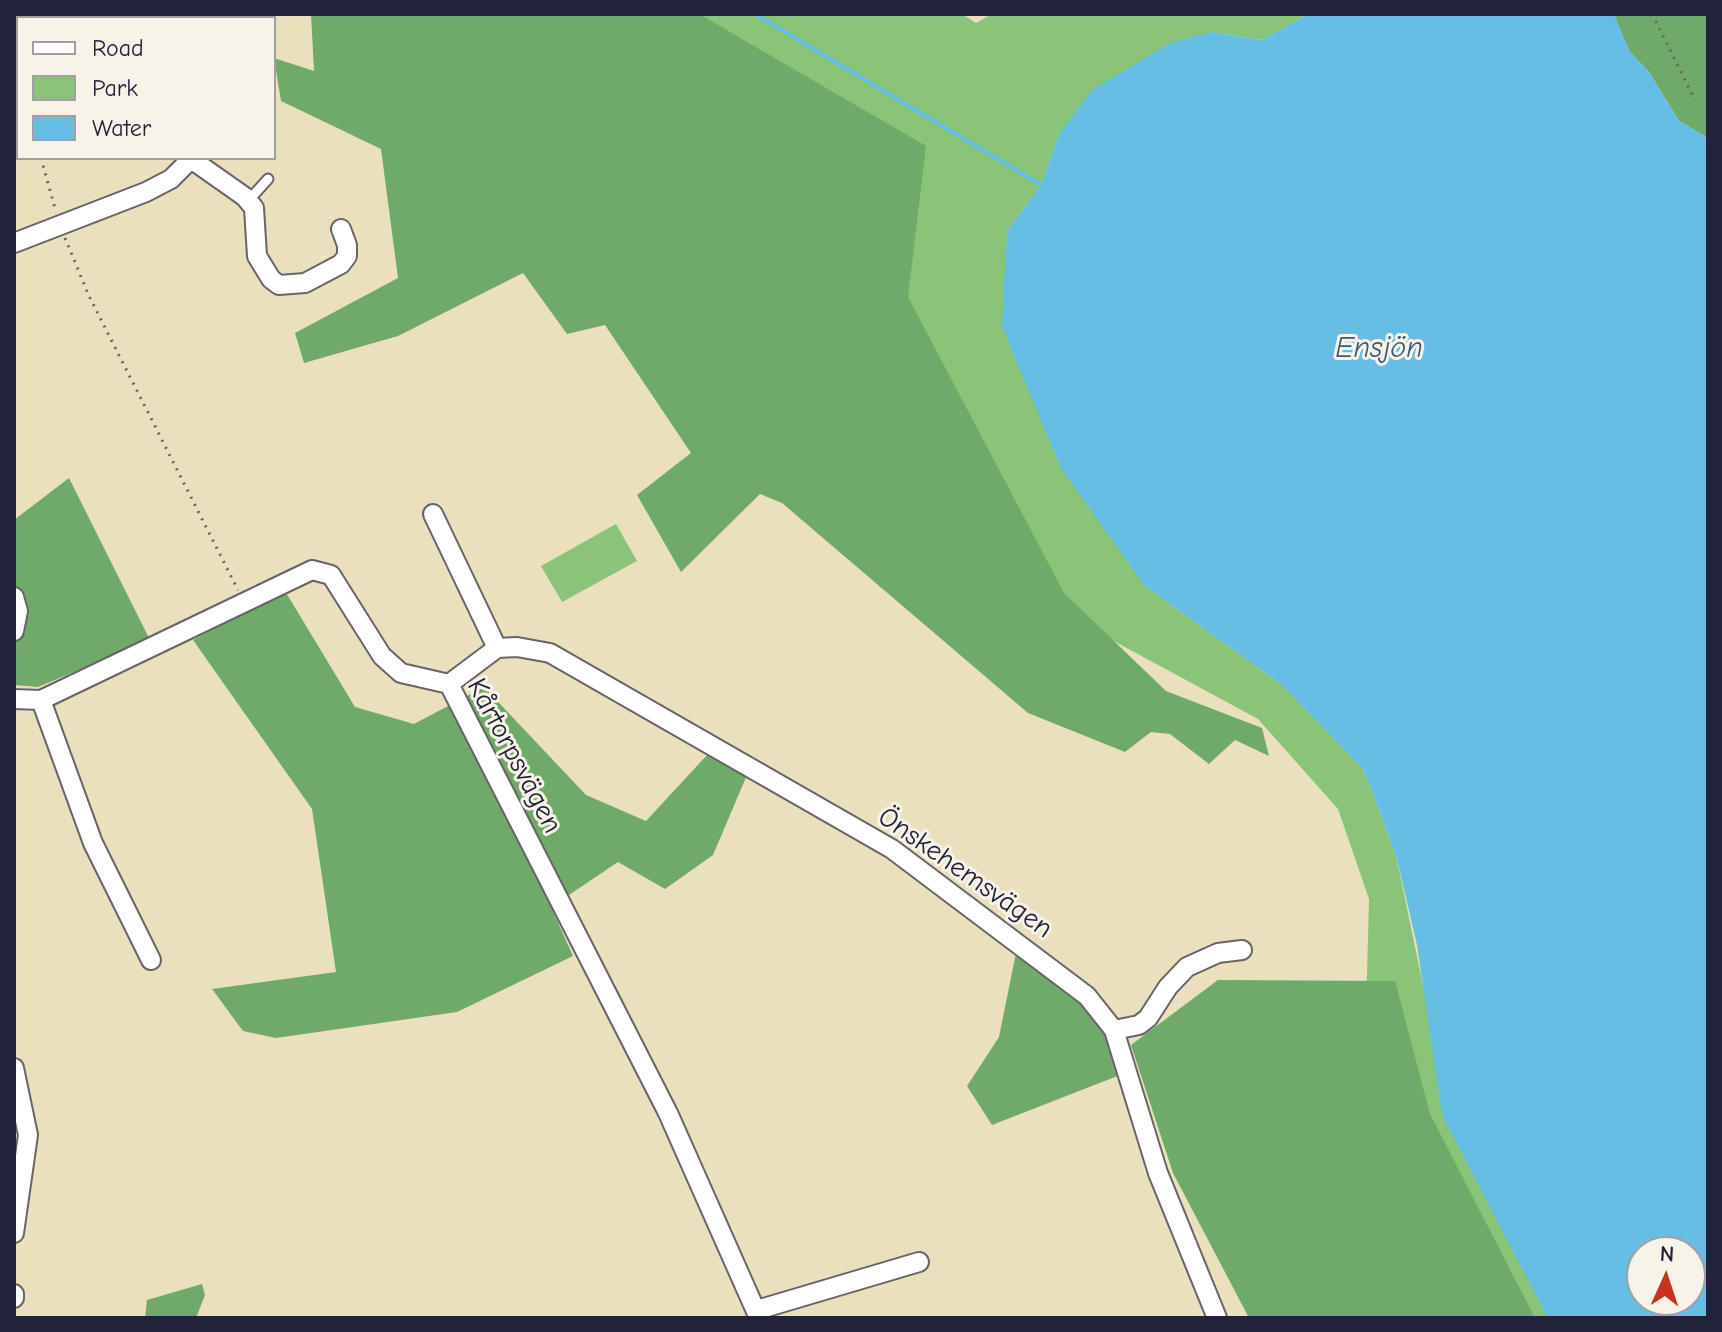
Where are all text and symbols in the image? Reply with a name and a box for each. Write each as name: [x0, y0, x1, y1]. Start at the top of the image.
legend: [16, 16, 276, 160]
text: Road: [92, 34, 144, 62]
text: Park: [92, 74, 138, 102]
text: Water: [92, 114, 151, 142]
water label: Ensjön: [1335, 331, 1423, 367]
street label: Kårtorpsvägen: [459, 673, 569, 839]
street label: Önskehemsvägen: [871, 800, 1059, 946]
north arrow: [1626, 1236, 1706, 1316]
text: N: [1659, 1241, 1675, 1267]

